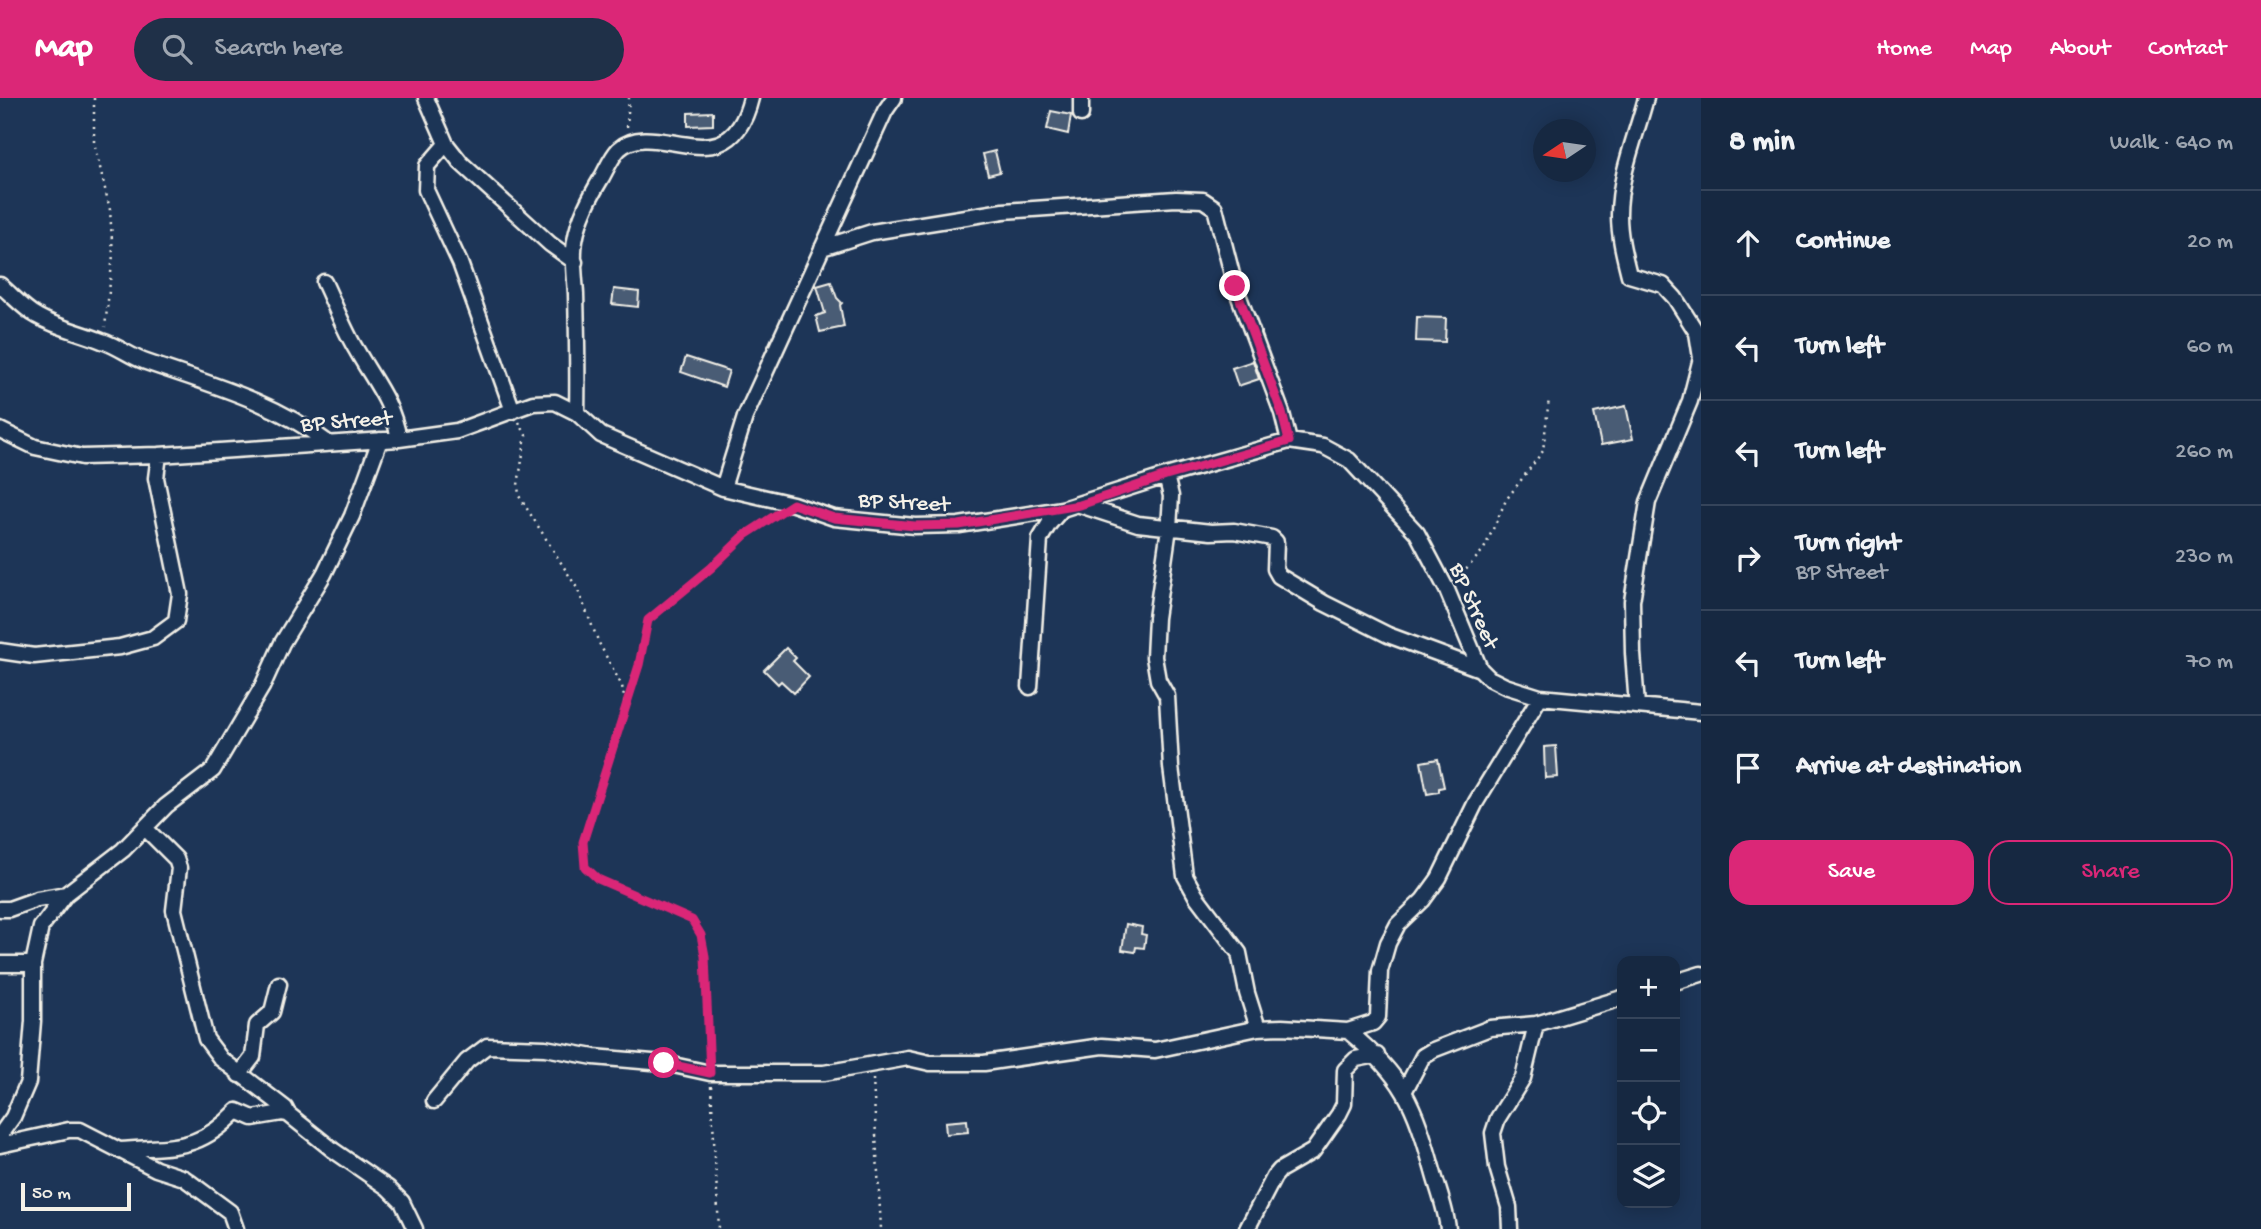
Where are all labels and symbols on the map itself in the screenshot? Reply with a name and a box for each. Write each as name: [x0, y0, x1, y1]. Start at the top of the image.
north arrow: [1533, 119, 1596, 182]
route end: [1219, 270, 1250, 301]
street label: BP Street: [299, 406, 394, 439]
street label: BP Street: [857, 488, 952, 519]
street label: BP Street: [1442, 558, 1504, 655]
route start: [648, 1047, 679, 1078]
scale bar: [21, 1180, 131, 1212]

